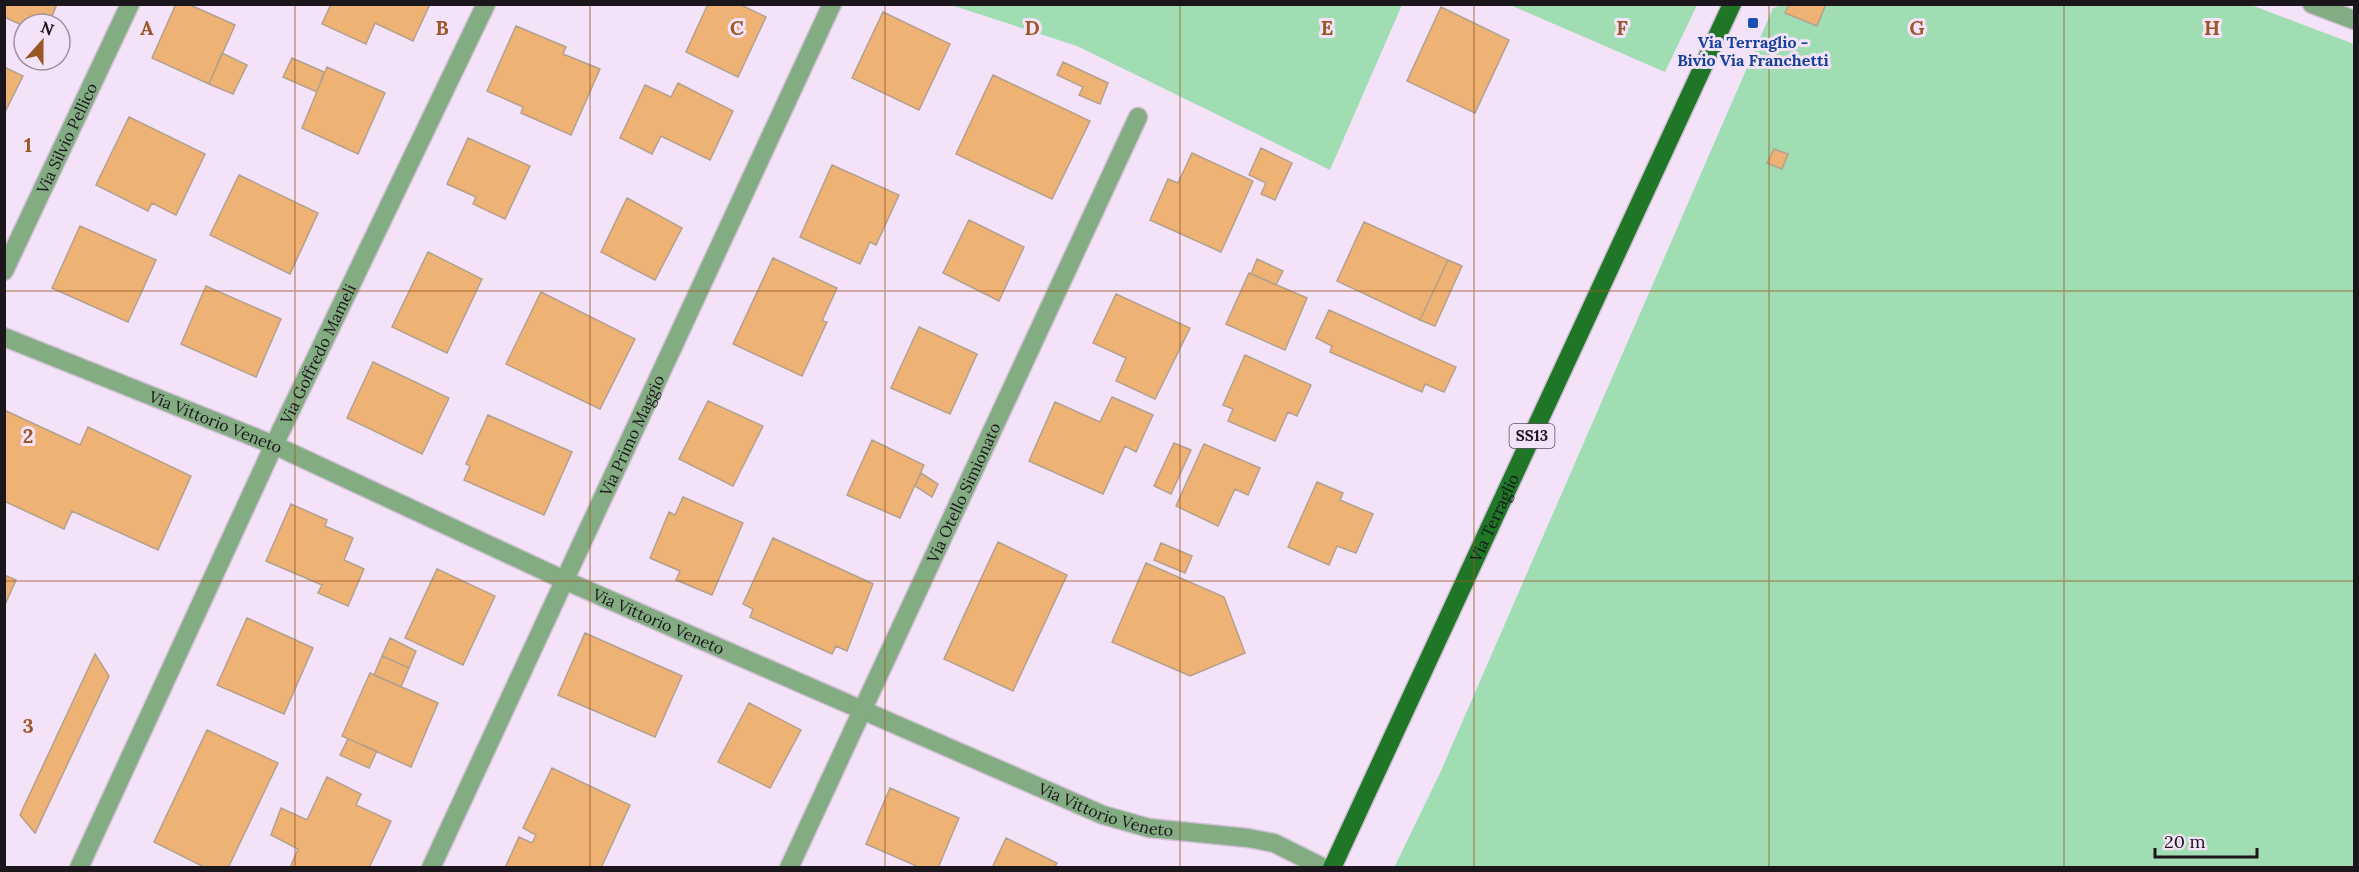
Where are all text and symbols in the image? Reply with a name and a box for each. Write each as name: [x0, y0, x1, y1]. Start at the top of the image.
north arrow: [12, 12, 72, 72]
text: A: [140, 15, 154, 40]
text: B: [435, 15, 449, 40]
text: C: [730, 15, 744, 40]
text: D: [1024, 15, 1040, 40]
text: E: [1321, 15, 1333, 40]
text: F: [1616, 15, 1628, 40]
text: G: [1909, 15, 1925, 40]
text: H: [2204, 15, 2220, 40]
text: N: [38, 16, 57, 40]
marker: Via Terraglio - Bivio Via Franchetti: [1746, 16, 1760, 30]
place label: Via Terraglio - Bivio Via Franchetti: [1677, 32, 1829, 70]
street label: Via Silvio Pellico: [32, 79, 101, 198]
text: 1: [24, 132, 32, 157]
street label: Via Goffredo Mameli: [275, 280, 360, 428]
street label: Via Primo Maggio: [595, 372, 668, 500]
street label: Via Vittorio Veneto: [145, 386, 285, 457]
street label: Via Otello Simionato: [922, 419, 1005, 567]
text: 2: [23, 423, 33, 448]
road number: SS13: [1510, 424, 1555, 448]
street label: Via Terraglio: [1465, 470, 1523, 566]
street label: Via Vittorio Veneto: [589, 583, 728, 659]
text: 3: [22, 713, 34, 738]
street label: Via Vittorio Veneto: [1034, 778, 1174, 840]
scale bar: [2155, 821, 2257, 859]
text: 20 m: [2164, 830, 2206, 853]

